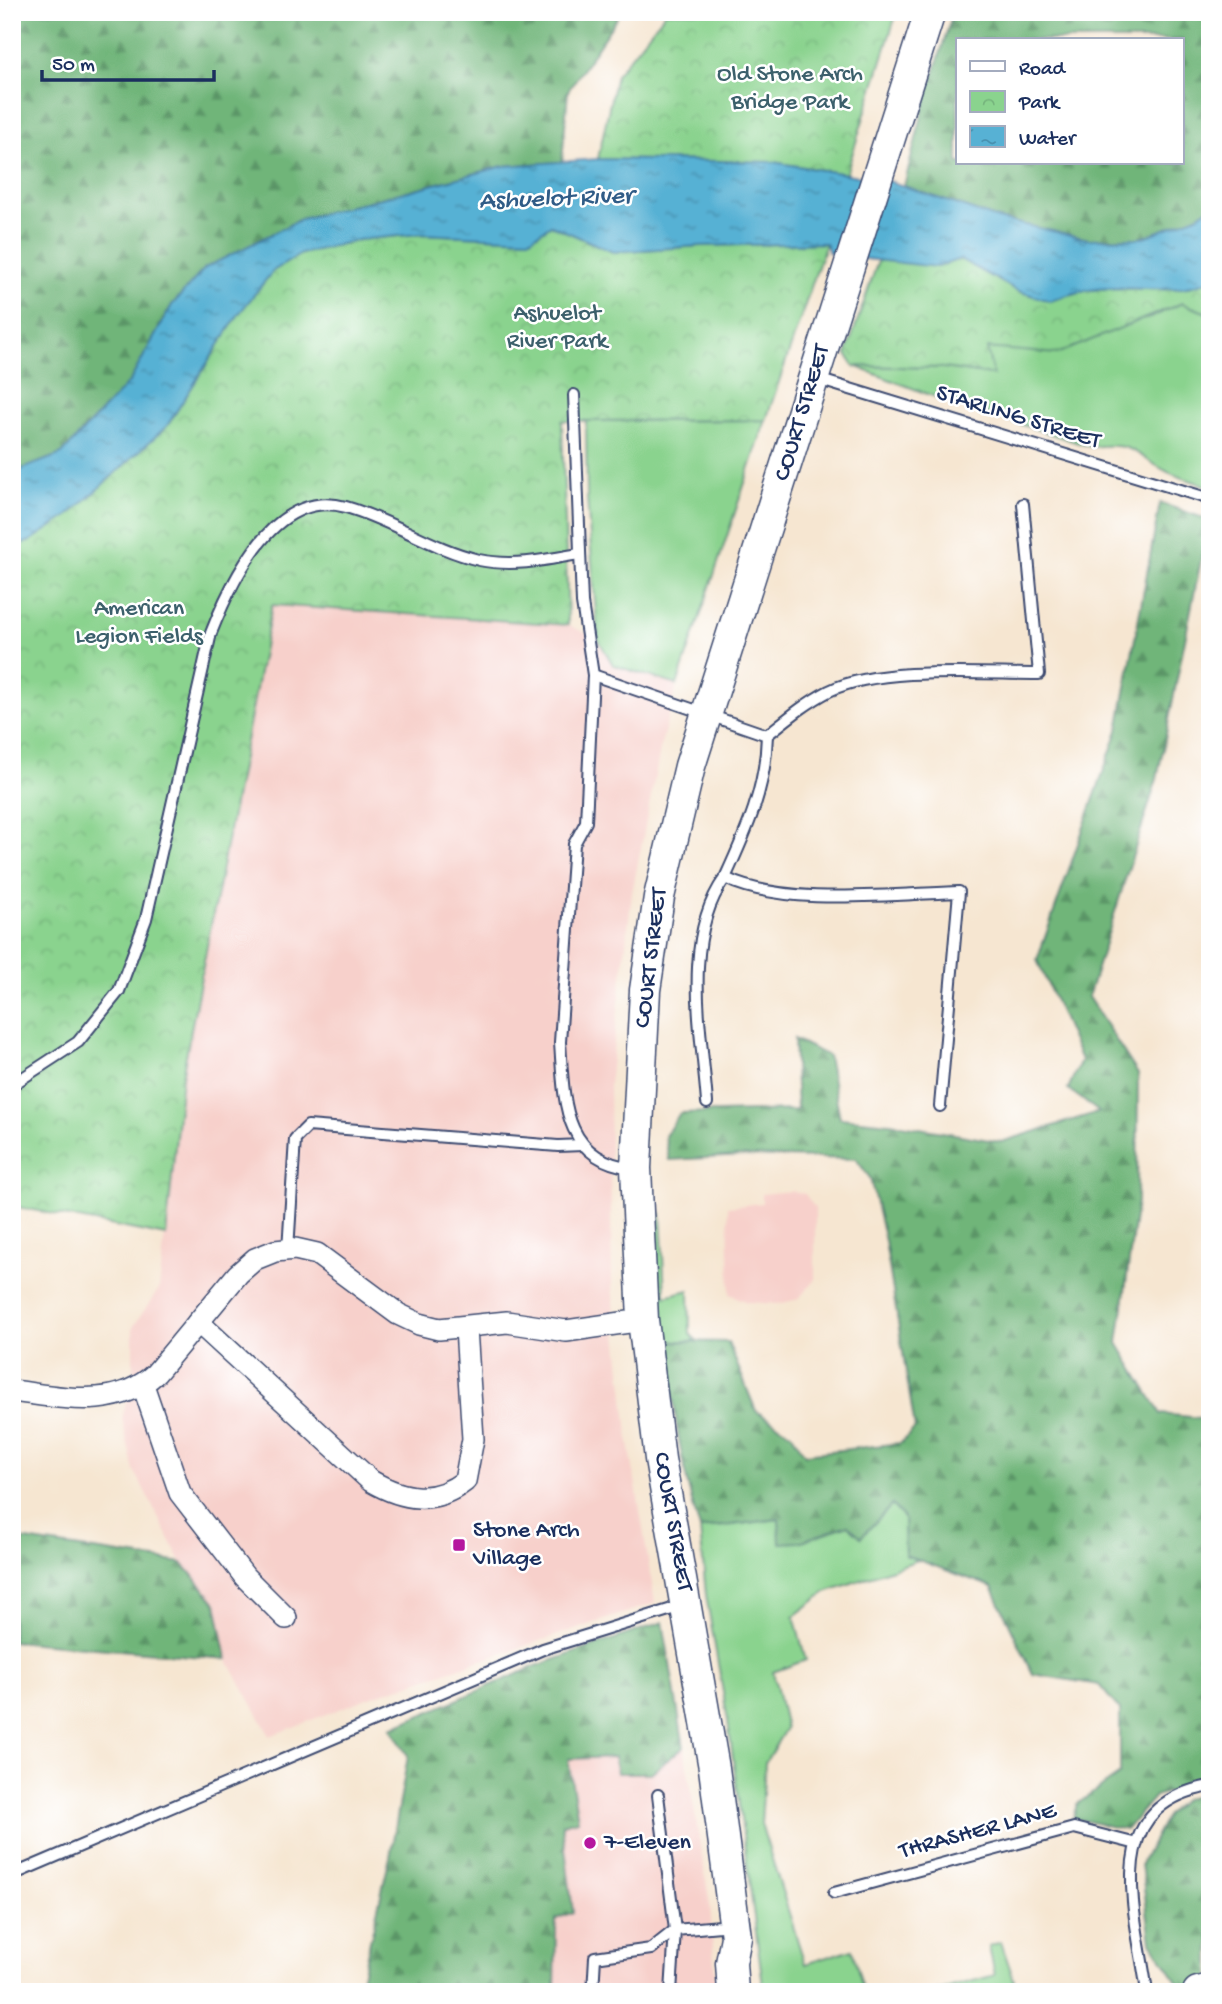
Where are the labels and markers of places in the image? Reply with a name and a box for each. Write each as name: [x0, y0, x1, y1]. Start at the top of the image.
place label: Stone Arch Village: [472, 1517, 580, 1574]
marker: Stone Arch Village: [451, 1537, 467, 1553]
place label: 7-Eleven: [603, 1829, 692, 1858]
marker: 7-Eleven: [582, 1835, 598, 1851]

